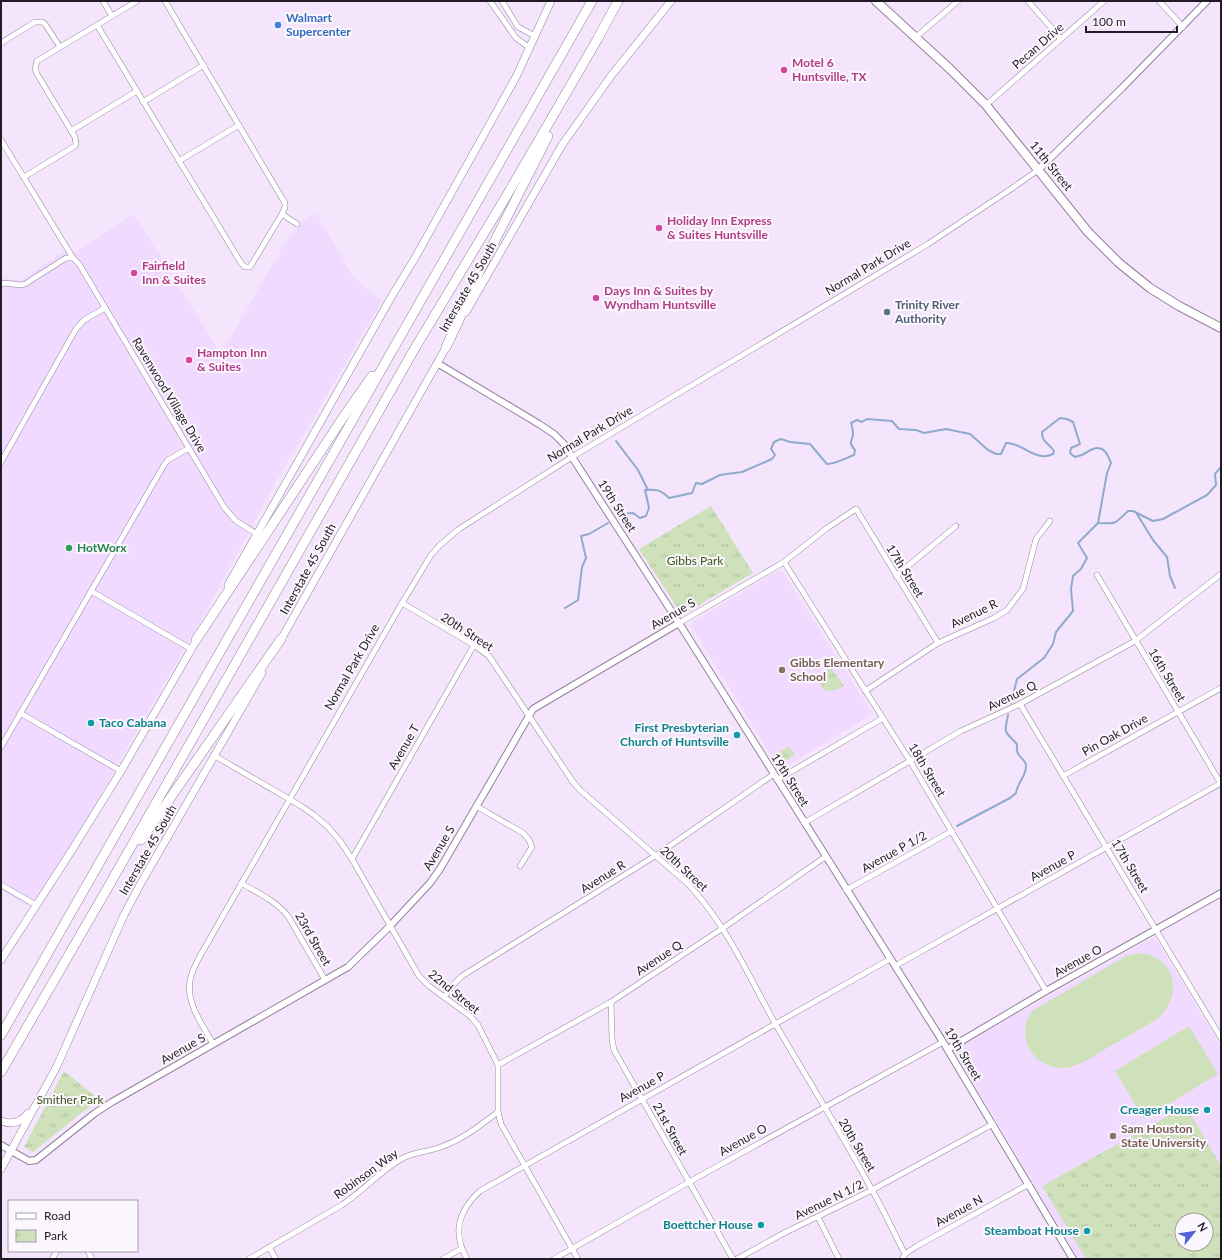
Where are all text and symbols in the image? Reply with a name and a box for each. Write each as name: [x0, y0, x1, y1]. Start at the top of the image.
scale bar: [1086, 8, 1177, 34]
place label: Walmart Supercenter: [286, 10, 351, 39]
text: 100 m: [1092, 14, 1126, 29]
street label: Pecan Drive: [1009, 19, 1066, 72]
marker: Walmart Supercenter: [273, 20, 283, 30]
place label: Motel 6 Huntsville, TX: [792, 55, 868, 84]
marker: Motel 6 Huntsville, TX: [779, 65, 789, 75]
street label: 11th Street: [1027, 138, 1076, 194]
place label: Holiday Inn Express & Suites Huntsville: [667, 213, 772, 242]
marker: Holiday Inn Express & Suites Huntsville: [654, 223, 664, 233]
street label: Normal Park Drive: [822, 235, 913, 298]
street label: Interstate 45 South: [436, 239, 500, 335]
place label: Fairfield Inn & Suites: [142, 258, 206, 287]
marker: Fairfield Inn & Suites: [129, 268, 139, 278]
place label: Days Inn & Suites by Wyndham Huntsville: [604, 283, 717, 312]
marker: Days Inn & Suites by Wyndham Huntsville: [591, 293, 601, 303]
place label: Trinity River Authority: [894, 297, 960, 326]
marker: Trinity River Authority: [882, 307, 892, 317]
street label: Ravenwood Village Drive: [129, 335, 210, 455]
place label: Hampton Inn & Suites: [197, 345, 267, 374]
marker: Hampton Inn & Suites: [184, 355, 194, 365]
street label: Normal Park Drive: [544, 402, 635, 465]
street label: 19th Street: [595, 477, 640, 535]
street label: Interstate 45 South: [276, 521, 339, 617]
place label: HotWorx: [77, 540, 127, 555]
street label: 17th Street: [883, 541, 928, 601]
marker: HotWorx: [64, 543, 74, 553]
park label: Gibbs Park: [667, 553, 724, 568]
street label: Avenue S: [648, 595, 698, 632]
street label: Avenue R: [948, 596, 1000, 631]
street label: 20th Street: [438, 609, 497, 654]
street label: Normal Park Drive: [321, 621, 382, 713]
street label: 16th Street: [1146, 645, 1190, 705]
place label: Gibbs Elementary School: [790, 655, 885, 684]
marker: Gibbs Elementary School: [777, 665, 787, 675]
street label: Avenue Q: [985, 677, 1039, 714]
street label: Pin Oak Drive: [1079, 710, 1150, 759]
place label: Taco Cabana: [99, 715, 166, 730]
marker: Taco Cabana: [86, 718, 96, 728]
place label: First Presbyterian Church of Huntsville: [620, 720, 730, 749]
street label: Avenue T: [385, 722, 422, 772]
marker: First Presbyterian Church of Huntsville: [732, 730, 742, 740]
street label: 18th Street: [906, 740, 950, 800]
street label: 19th Street: [768, 750, 813, 810]
street label: Interstate 45 South: [116, 802, 180, 898]
street label: Avenue S: [419, 823, 458, 873]
street label: Avenue P 1/2: [859, 828, 929, 876]
street label: 17th Street: [1109, 836, 1153, 896]
street label: 20th Street: [657, 843, 712, 895]
street label: Avenue P: [1027, 847, 1078, 884]
street label: Avenue R: [577, 857, 628, 896]
street label: 23rd Street: [292, 909, 335, 969]
street label: Avenue Q: [633, 937, 685, 978]
street label: Avenue O: [1051, 941, 1105, 980]
street label: 22nd Street: [425, 966, 484, 1017]
street label: 19th Street: [942, 1024, 986, 1084]
street label: Avenue S: [158, 1030, 208, 1067]
street label: Avenue P: [616, 1068, 667, 1105]
park label: Smither Park: [36, 1092, 104, 1107]
street label: 21st Street: [650, 1100, 691, 1158]
place label: Creager House: [1120, 1102, 1200, 1117]
marker: Creager House: [1202, 1105, 1212, 1115]
street label: 20th Street: [836, 1115, 880, 1175]
street label: Avenue O: [716, 1120, 770, 1159]
place label: Sam Houston State University: [1121, 1121, 1207, 1150]
marker: Sam Houston State University: [1108, 1131, 1118, 1141]
street label: Robinson Way: [331, 1145, 401, 1202]
street label: Avenue N 1/2: [792, 1176, 866, 1223]
street label: Avenue N: [932, 1191, 985, 1230]
legend: [8, 1200, 138, 1252]
text: Road: [44, 1208, 71, 1223]
north arrow: [1174, 1212, 1214, 1252]
place label: Boettcher House: [663, 1217, 754, 1232]
marker: Boettcher House: [756, 1220, 766, 1230]
text: N: [1195, 1220, 1211, 1234]
place label: Steamboat House: [984, 1223, 1080, 1238]
marker: Steamboat House: [1082, 1226, 1092, 1236]
text: Park: [44, 1228, 68, 1243]

